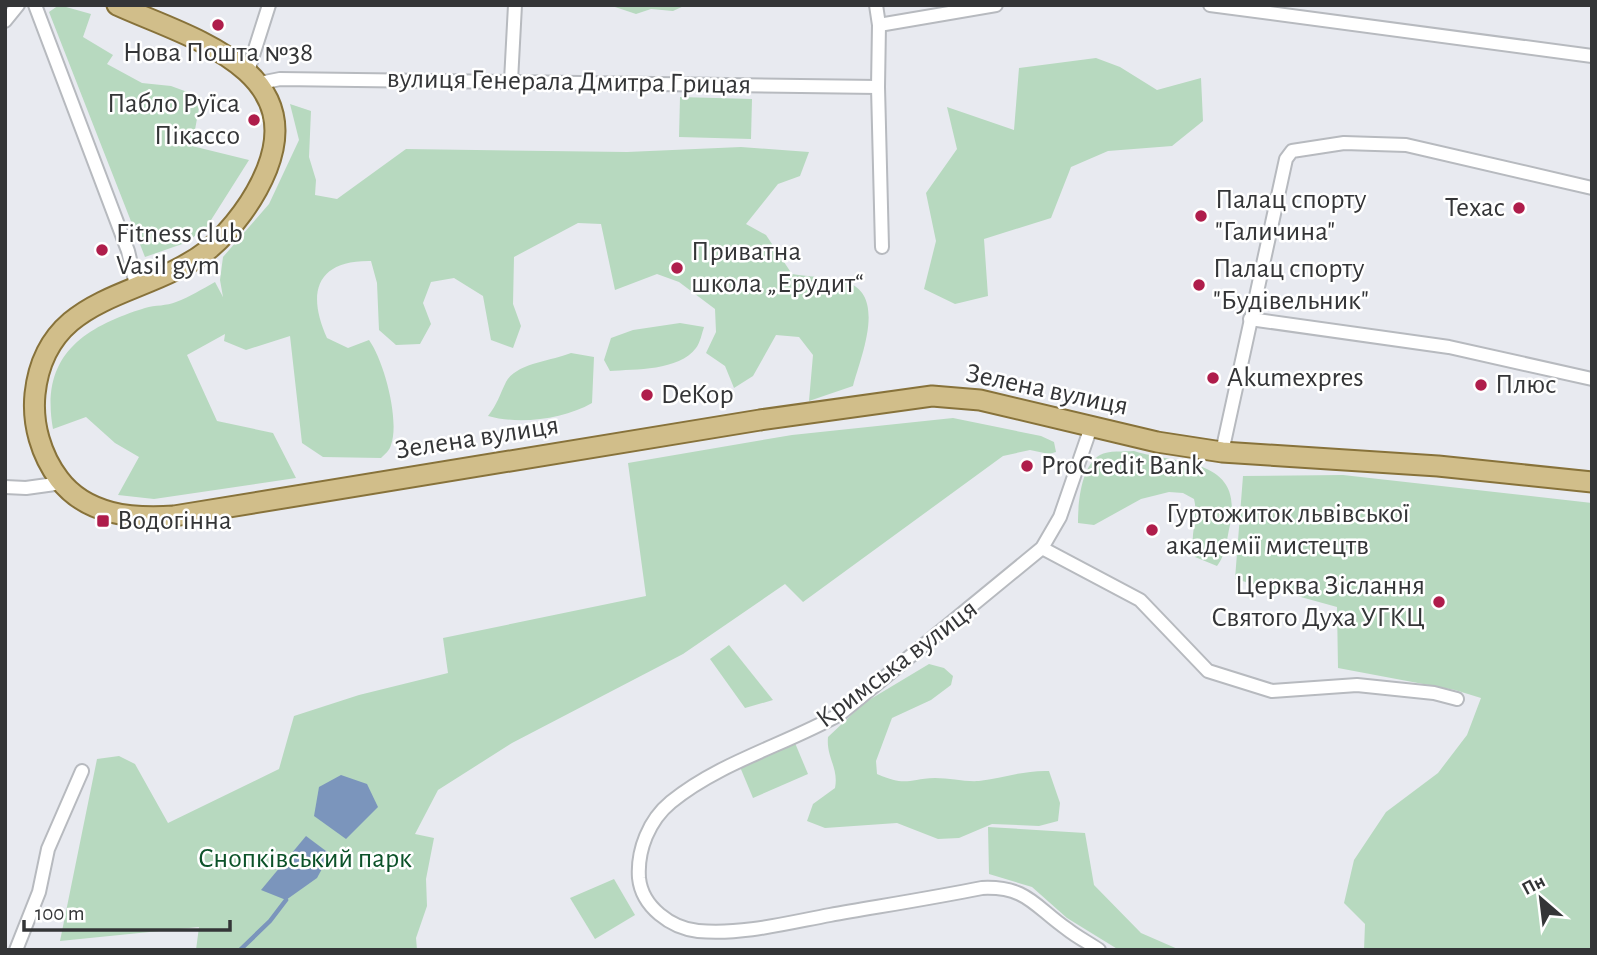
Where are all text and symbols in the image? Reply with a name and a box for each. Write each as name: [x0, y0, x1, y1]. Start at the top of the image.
marker: Нова Пошта №38: [210, 17, 226, 33]
place label: Нова Пошта №38: [123, 39, 313, 67]
street label: вулиця Генерала Дмитра Грицая: [386, 65, 752, 99]
place label: Пабло Руїса Пікассо: [107, 90, 240, 150]
marker: Пабло Руїса Пікассо: [246, 112, 262, 128]
place label: Палац спорту "Галичина": [1215, 186, 1366, 246]
place label: Техас: [1445, 194, 1505, 222]
marker: Техас: [1511, 200, 1527, 216]
marker: Палац спорту "Галичина": [1193, 208, 1209, 224]
place label: Fitness club Vasil gym: [116, 220, 243, 280]
place label: Приватна школа „Ерудит“: [691, 238, 864, 298]
marker: Fitness club Vasil gym: [94, 242, 110, 258]
place label: Палац спорту "Будівельник": [1213, 255, 1369, 315]
marker: Приватна школа „Ерудит“: [669, 260, 685, 276]
marker: Палац спорту "Будівельник": [1191, 277, 1207, 293]
street label: Зелена вулиця: [963, 359, 1131, 421]
place label: Akumexpres: [1227, 364, 1364, 392]
marker: Akumexpres: [1205, 370, 1221, 386]
place label: Плюс: [1495, 371, 1557, 399]
marker: Плюс: [1473, 377, 1489, 393]
place label: DeKop: [661, 381, 734, 409]
marker: DeKop: [639, 387, 655, 403]
street label: Зелена вулиця: [393, 411, 561, 465]
place label: ProCredit Bank: [1041, 452, 1204, 480]
marker: ProCredit Bank: [1019, 458, 1035, 474]
place label: Гуртожиток львівської академії мистецтв: [1166, 500, 1410, 560]
place label: Водогінна: [117, 507, 232, 535]
marker: Водогінна: [95, 513, 111, 529]
marker: Гуртожиток львівської академії мистецтв: [1144, 522, 1160, 538]
place label: Церква Зіслання Святого Духа УГКЦ: [1211, 572, 1425, 632]
marker: Церква Зіслання Святого Духа УГКЦ: [1431, 594, 1447, 610]
street label: Кримська вулиця: [811, 595, 983, 733]
park label: Снопківський парк: [198, 845, 412, 873]
north arrow: [1506, 864, 1576, 934]
text: Пн: [1519, 871, 1548, 899]
scale bar: [24, 888, 231, 932]
text: 100 m: [35, 903, 85, 924]

